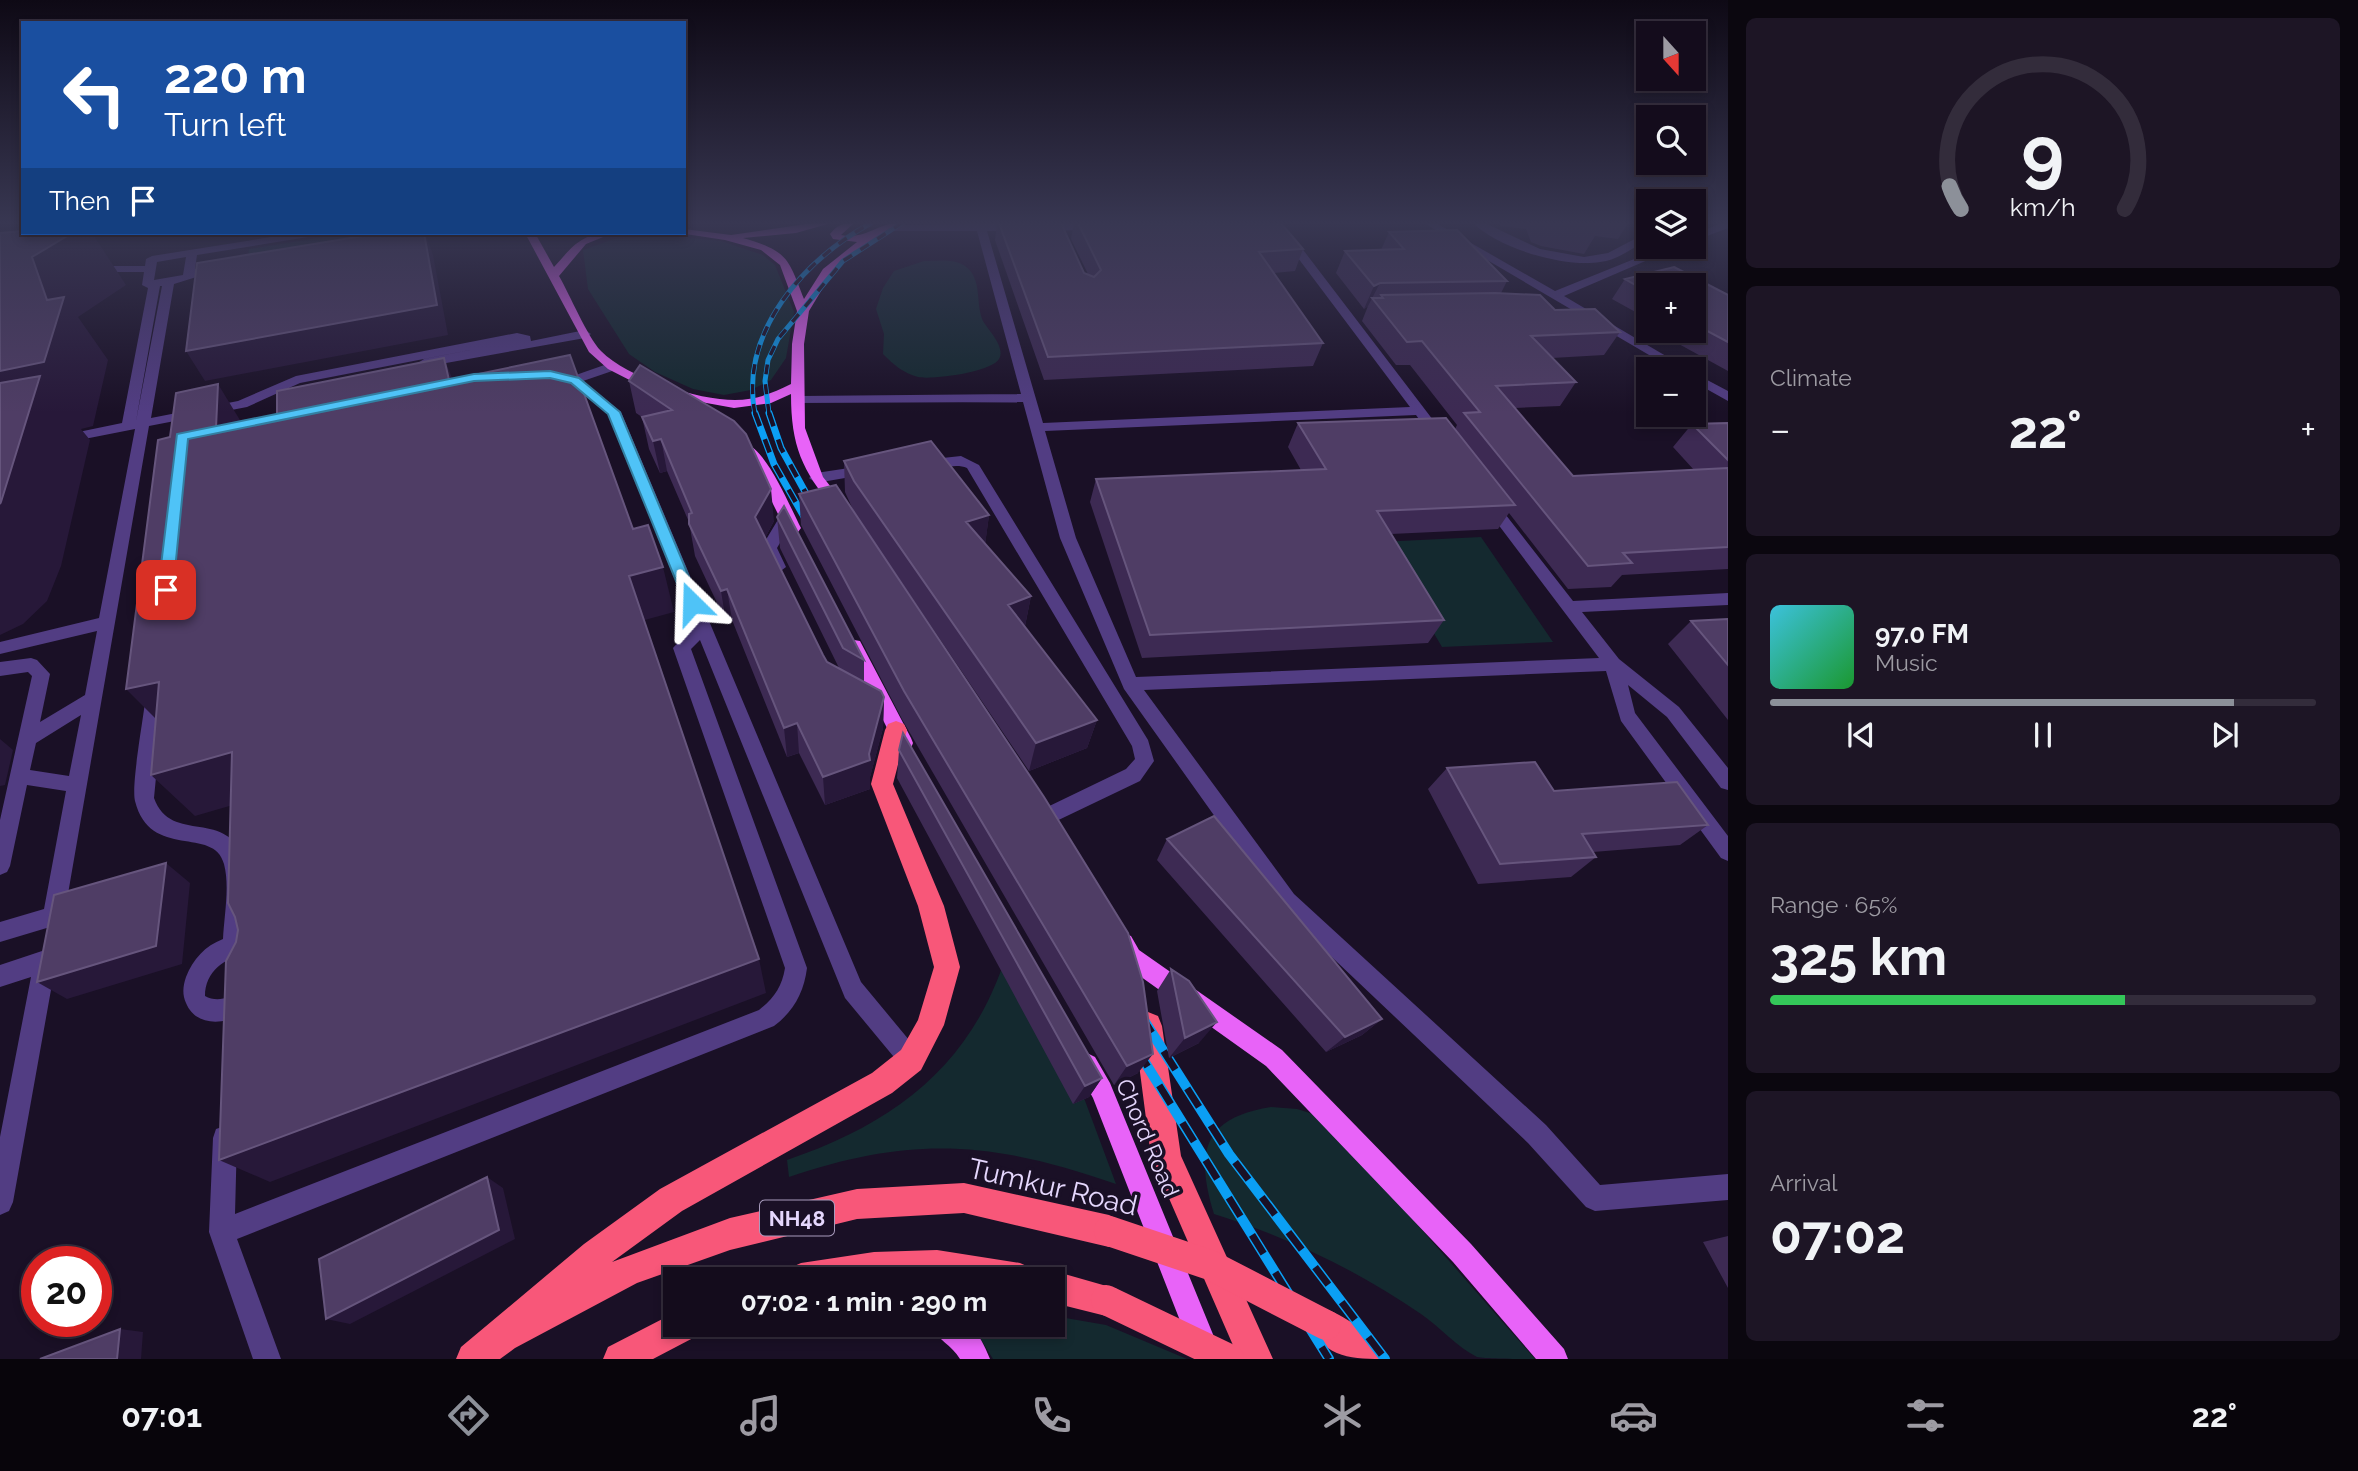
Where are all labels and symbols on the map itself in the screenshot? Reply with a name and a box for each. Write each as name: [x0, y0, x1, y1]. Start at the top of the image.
north arrow: [1636, 21, 1706, 91]
pin: [136, 560, 196, 620]
position arrow: [655, 566, 729, 640]
street label: Chord Road: [1111, 1075, 1185, 1201]
street label: Tumkur Road: [965, 1152, 1141, 1222]
road number: NH48: [760, 1200, 834, 1236]
speed limit sign: 20: [21, 1246, 112, 1337]

